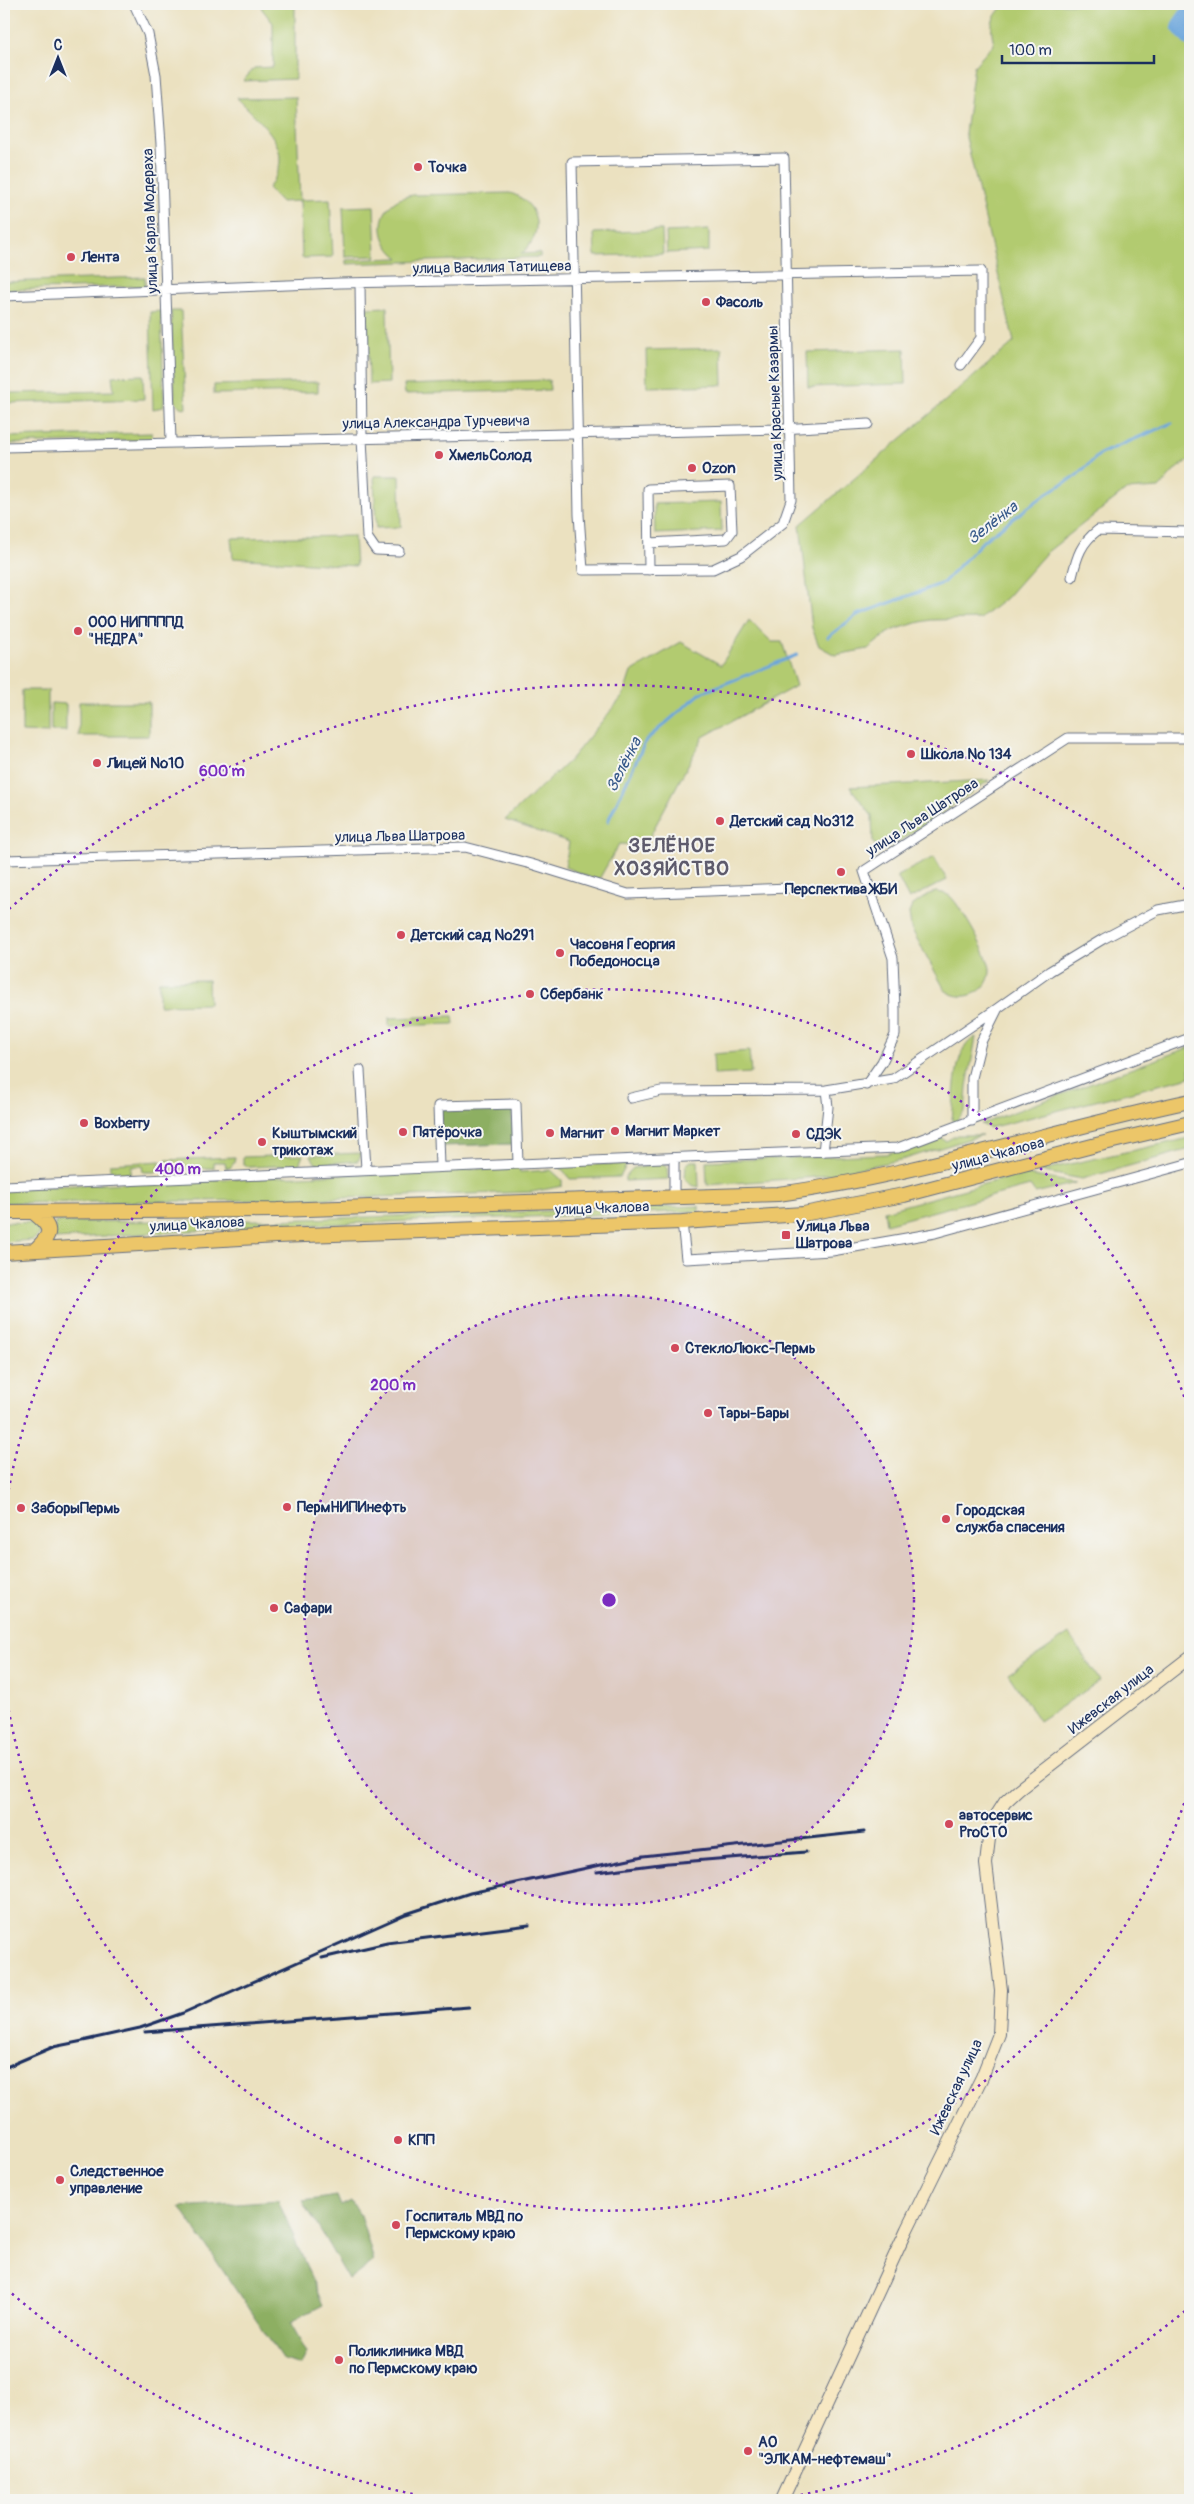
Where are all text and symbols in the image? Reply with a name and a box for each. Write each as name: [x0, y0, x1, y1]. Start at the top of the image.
north arrow: [32, 32, 82, 82]
scale bar: [1002, 32, 1154, 64]
text: С: [54, 37, 63, 54]
text: 100 m: [1009, 41, 1052, 60]
street label: улица Карла Модераха: [138, 148, 163, 295]
place label: Точка: [427, 158, 467, 177]
marker: Точка: [412, 161, 424, 173]
place label: Лента: [80, 248, 119, 267]
marker: Лента: [65, 251, 77, 263]
street label: улица Василия Татищева: [412, 257, 571, 278]
place label: Фасоль: [715, 293, 764, 312]
marker: Фасоль: [700, 296, 712, 308]
street label: улица Красные Казармы: [763, 325, 788, 482]
street label: улица Александра Турчевича: [341, 411, 530, 434]
place label: ХмельСолод: [449, 446, 532, 465]
marker: ХмельСолод: [433, 449, 445, 461]
place label: Ozon: [702, 459, 736, 478]
marker: Ozon: [686, 462, 698, 474]
water label: Зелёнка: [964, 496, 1023, 549]
place label: ООО НИППППД "НЕДРА": [88, 613, 184, 649]
marker: ООО НИППППД "НЕДРА": [72, 625, 84, 637]
water label: Зелёнка: [602, 733, 647, 795]
place label: Школа № 134: [920, 745, 1012, 764]
marker: Школа № 134: [905, 748, 917, 760]
place label: Лицей №10: [106, 754, 184, 773]
marker: Лицей №10: [91, 757, 103, 769]
text: 600 m: [199, 762, 245, 781]
street label: улица Льва Шатрова: [862, 774, 982, 861]
place label: Детский сад №312: [729, 812, 854, 831]
marker: Детский сад №312: [714, 815, 726, 827]
street label: улица Льва Шатрова: [334, 826, 465, 847]
district label: ЗЕЛЁНОЕ ХОЗЯЙСТВО: [614, 833, 730, 881]
marker: Перспектива ЖБИ: [835, 866, 847, 878]
place label: Перспектива ЖБИ: [785, 880, 897, 899]
place label: Детский сад №291: [410, 926, 534, 945]
marker: Детский сад №291: [395, 929, 407, 941]
place label: Часовня Георгия Победоносца: [570, 935, 675, 971]
marker: Часовня Георгия Победоносца: [554, 947, 566, 959]
place label: Сбербанк: [540, 985, 603, 1004]
marker: Сбербанк: [524, 988, 536, 1000]
place label: Boxberry: [94, 1114, 150, 1133]
marker: Boxberry: [78, 1117, 90, 1129]
place label: Магнит Маркет: [625, 1122, 721, 1141]
place label: Пятёрочка: [413, 1123, 482, 1142]
place label: Кыштымский трикотаж: [272, 1124, 357, 1160]
place label: Магнит: [560, 1124, 605, 1143]
marker: Магнит Маркет: [609, 1125, 621, 1137]
place label: СДЭК: [806, 1125, 842, 1144]
marker: Пятёрочка: [397, 1126, 409, 1138]
marker: Магнит: [544, 1127, 556, 1139]
marker: СДЭК: [790, 1128, 802, 1140]
street label: улица Чкалова: [949, 1133, 1046, 1176]
marker: Кыштымский трикотаж: [256, 1136, 268, 1148]
text: 400 m: [155, 1160, 201, 1179]
street label: улица Чкалова: [553, 1197, 650, 1220]
street label: улица Чкалова: [148, 1213, 245, 1237]
place label: Улица Льва Шатрова: [795, 1217, 869, 1253]
marker: Улица Льва Шатрова: [780, 1229, 792, 1241]
place label: СтеклоЛюкс-Пермь: [685, 1339, 816, 1358]
marker: СтеклоЛюкс-Пермь: [669, 1342, 681, 1354]
text: 200 m: [370, 1376, 416, 1395]
place label: Тары-Бары: [717, 1404, 789, 1423]
marker: Тары-Бары: [702, 1407, 714, 1419]
place label: ПермНИПИнефть: [297, 1498, 407, 1517]
place label: ЗаборыПермь: [31, 1499, 120, 1518]
marker: ПермНИПИнефть: [281, 1501, 293, 1513]
place label: Городская служба спасения: [955, 1501, 1065, 1537]
marker: ЗаборыПермь: [15, 1502, 27, 1514]
marker: Городская служба спасения: [940, 1513, 952, 1525]
centre of rings: [600, 1591, 618, 1609]
place label: Сафари: [284, 1599, 332, 1618]
marker: Сафари: [268, 1602, 280, 1614]
street label: Ижевская улица: [1065, 1660, 1158, 1739]
place label: автосервис ProСТО: [959, 1806, 1033, 1842]
marker: автосервис ProСТО: [943, 1818, 955, 1830]
street label: Ижевская улица: [926, 2036, 987, 2138]
place label: КПП: [408, 2131, 435, 2150]
marker: КПП: [392, 2134, 404, 2146]
place label: Следственное управление: [69, 2162, 164, 2198]
marker: Следственное управление: [54, 2174, 66, 2186]
place label: Госпиталь МВД по Пермскому краю: [406, 2207, 523, 2243]
marker: Госпиталь МВД по Пермскому краю: [390, 2219, 402, 2231]
place label: Поликлиника МВД по Пермскому краю: [349, 2342, 478, 2378]
marker: Поликлиника МВД по Пермскому краю: [333, 2354, 345, 2366]
place label: АО "ЭЛКАМ-нефтемаш": [758, 2433, 892, 2469]
marker: АО "ЭЛКАМ-нефтемаш": [742, 2445, 754, 2457]

